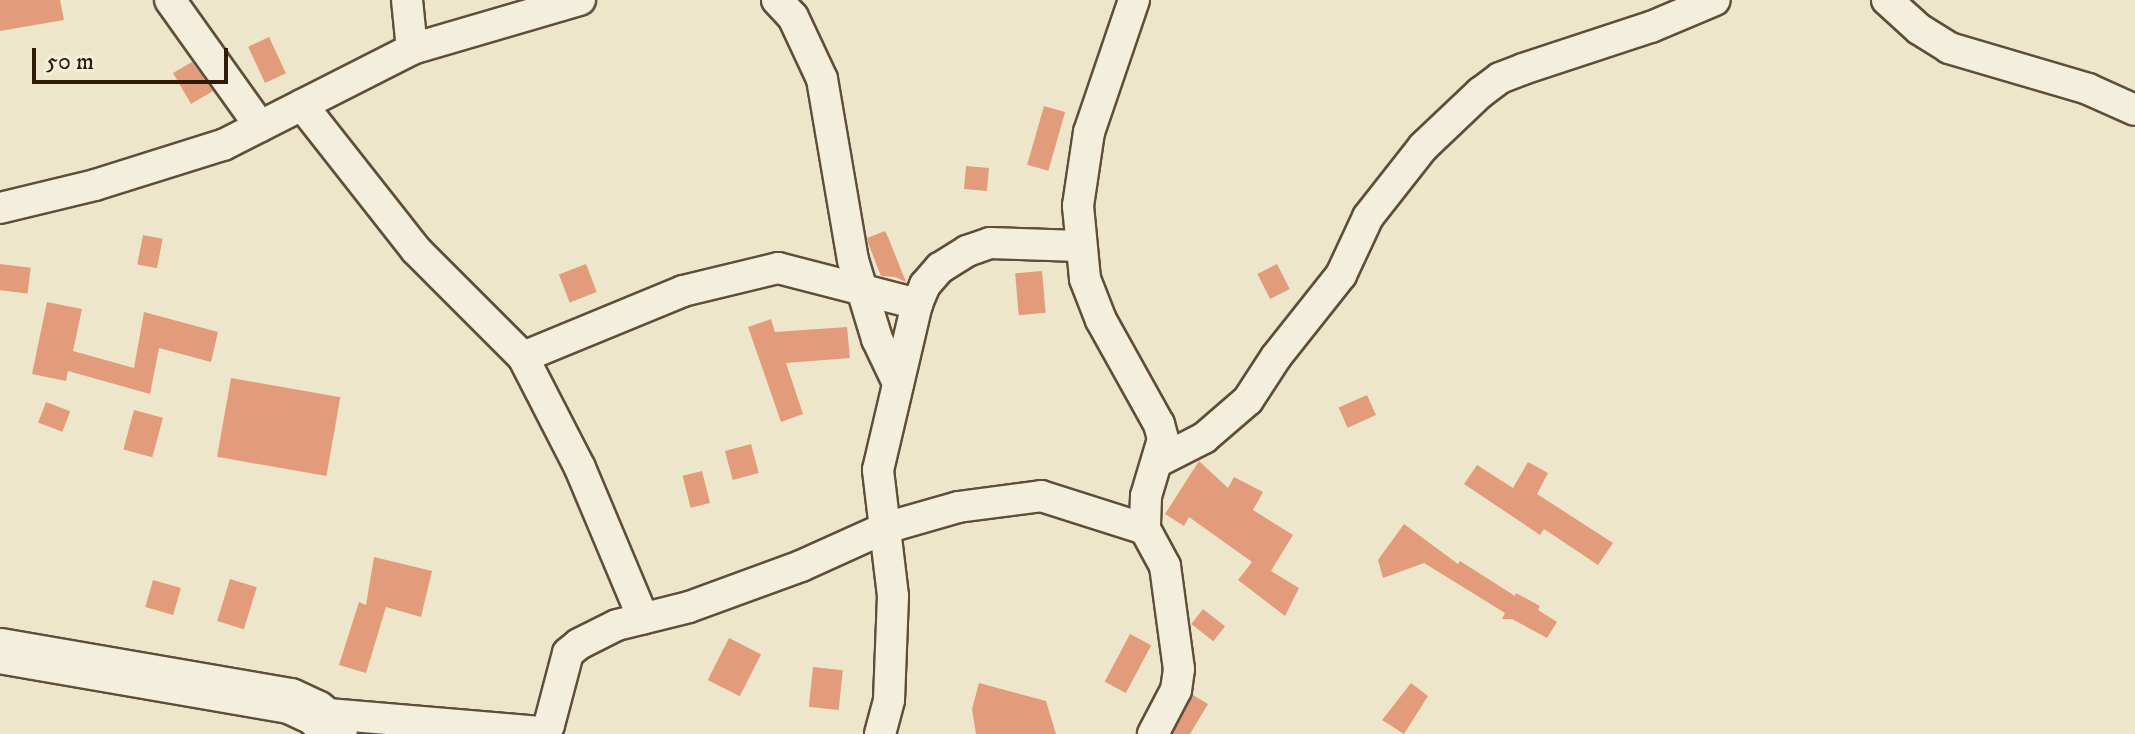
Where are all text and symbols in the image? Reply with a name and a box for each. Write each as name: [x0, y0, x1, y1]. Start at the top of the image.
scale bar: [36, 32, 232, 82]
text: 50 m: [46, 47, 94, 77]

